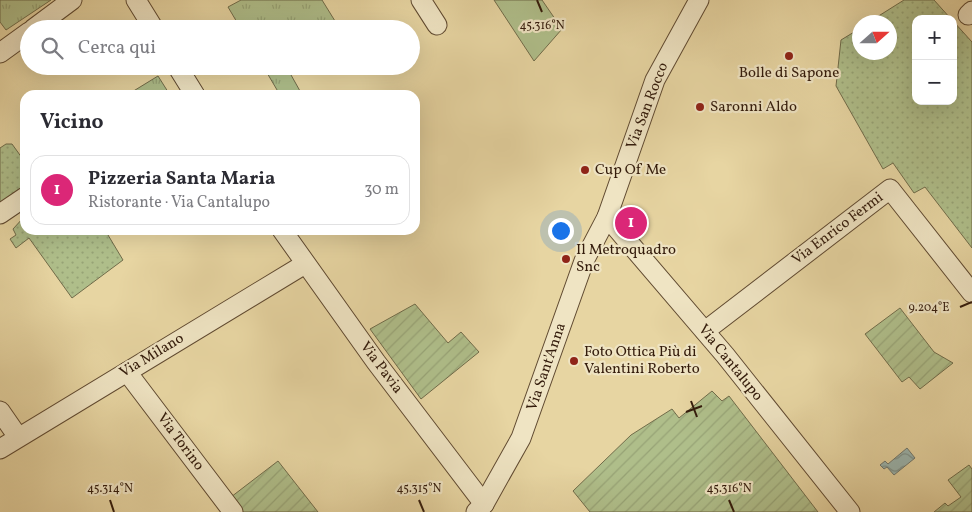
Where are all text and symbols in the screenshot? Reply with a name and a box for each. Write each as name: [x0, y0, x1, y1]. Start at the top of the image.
north arrow: [852, 15, 897, 60]
map controls: [912, 15, 957, 105]
button: +: [912, 15, 957, 60]
text: 45.316°N: [519, 18, 565, 34]
search box: [20, 20, 420, 75]
icon: search: [38, 34, 66, 62]
text: Cerca qui: [78, 35, 156, 61]
marker: Bolle di Sapone: [783, 50, 795, 62]
street label: Via San Rocco: [622, 59, 674, 153]
button: −: [912, 60, 957, 105]
place label: Bolle di Sapone: [739, 63, 839, 84]
place label: Saronni Aldo: [710, 97, 797, 118]
marker: Saronni Aldo: [694, 101, 706, 113]
text: Vicino: [40, 108, 104, 137]
place label: Cup Of Me: [595, 160, 666, 181]
marker: Cup Of Me: [579, 164, 591, 176]
text: Pizzeria Santa Maria: [88, 166, 275, 192]
text: 1: [54, 179, 60, 201]
text: 30 m: [364, 179, 399, 201]
street label: Via Enrico Fermi: [788, 188, 888, 270]
text: Ristorante · Via Cantalupo: [88, 192, 270, 214]
pin: 1: [615, 204, 647, 242]
your location: [548, 218, 574, 244]
place label: Il Metroquadro Snc: [576, 240, 676, 278]
marker: Il Metroquadro Snc: [560, 253, 572, 265]
text: 9.204°E: [909, 300, 949, 316]
street label: Via Sant'Anna: [522, 320, 572, 414]
street label: Via Cantalupo: [693, 320, 767, 406]
street label: Via Milano: [116, 328, 188, 384]
street label: Via Pavia: [355, 338, 407, 398]
place label: Foto Ottica Più di Valentini Roberto: [584, 342, 700, 380]
marker: Foto Ottica Più di Valentini Roberto: [568, 355, 580, 367]
street label: Via Torino: [151, 409, 209, 475]
text: 45.314°N: [87, 481, 133, 497]
text: 45.315°N: [397, 481, 442, 497]
text: 45.316°N: [706, 481, 752, 497]

